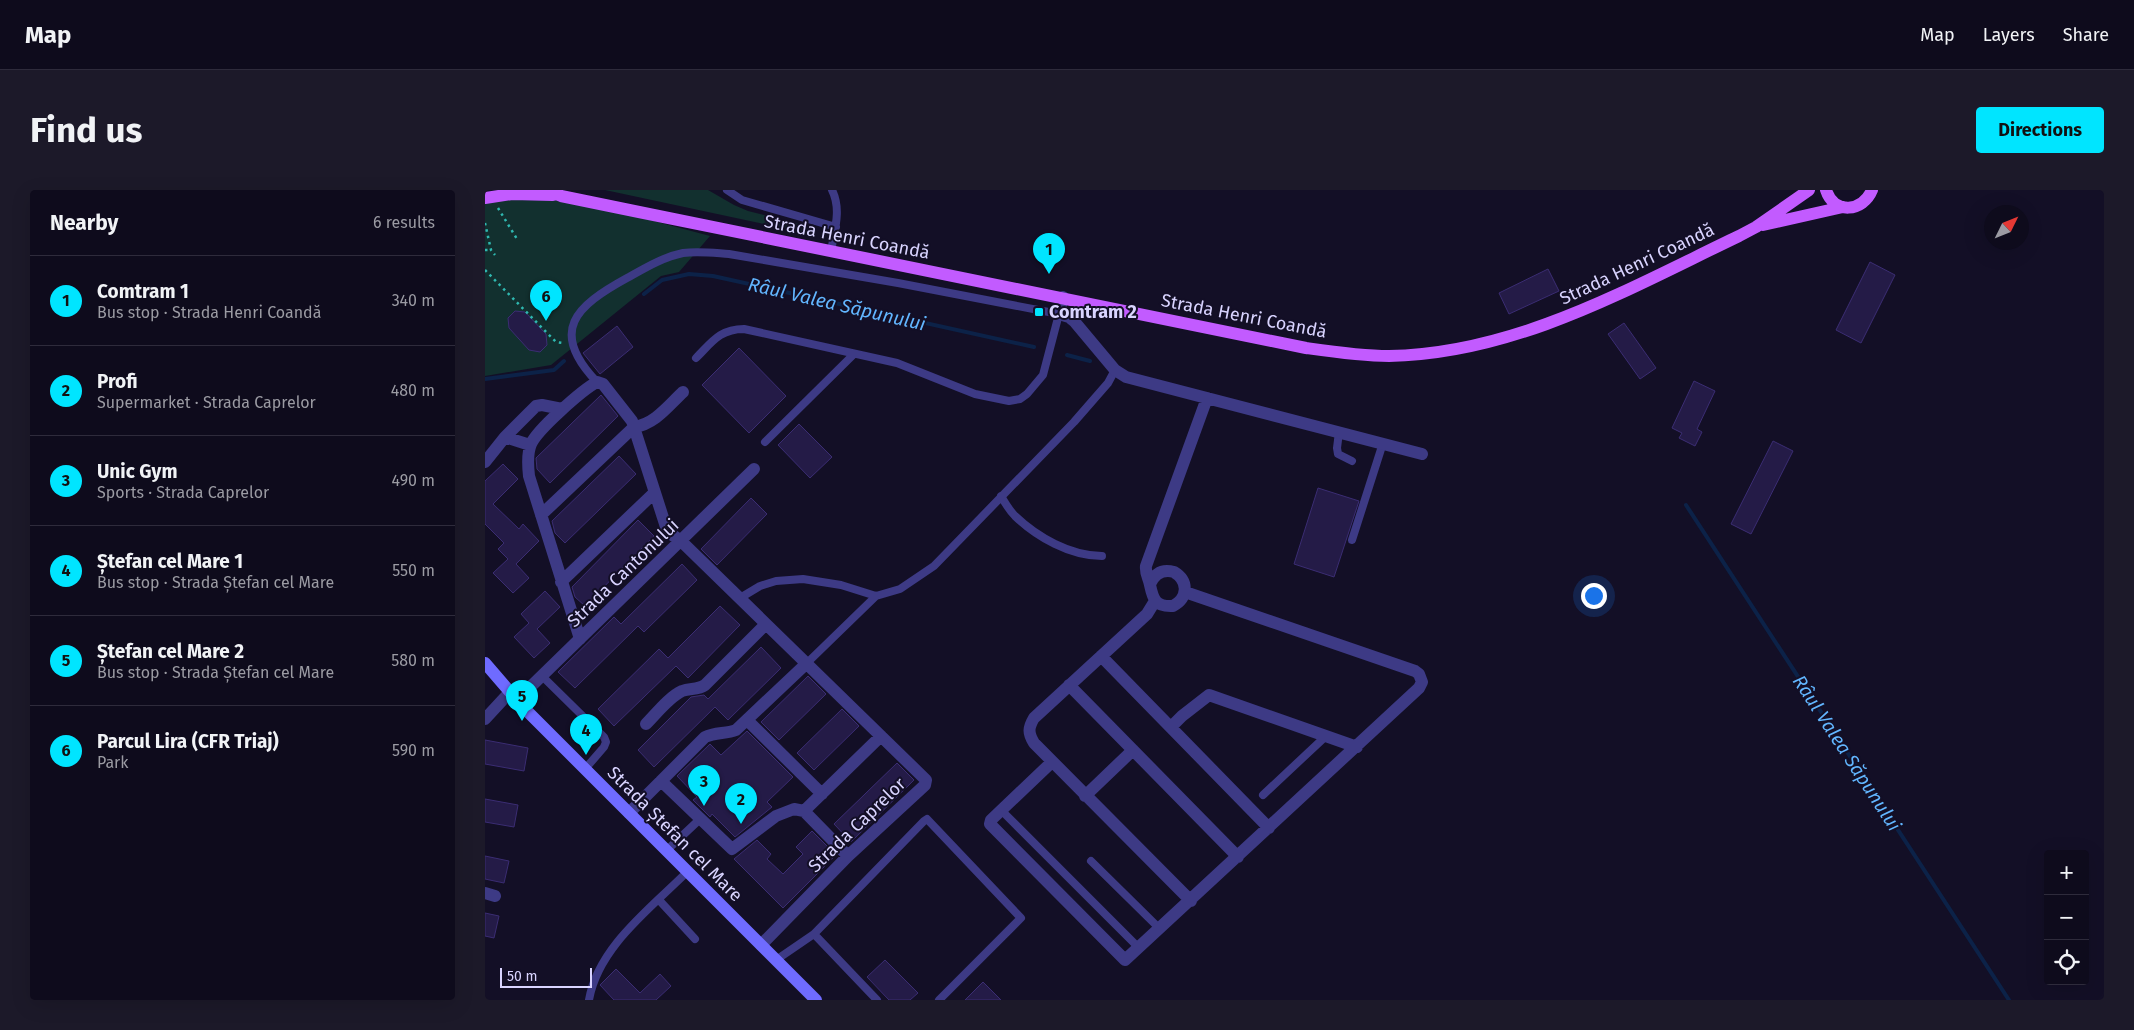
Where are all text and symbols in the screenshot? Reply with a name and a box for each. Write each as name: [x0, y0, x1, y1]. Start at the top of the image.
text: Map: [25, 21, 71, 49]
text: Map: [1920, 24, 1955, 46]
text: Layers: [1983, 24, 2035, 46]
text: Share: [2063, 24, 2109, 46]
button: Directions: [1976, 107, 2104, 153]
text: Find us: [30, 109, 142, 151]
north arrow: [1984, 205, 2029, 250]
text: Nearby: [50, 210, 118, 236]
street label: Strada Henri Coandă: [762, 210, 932, 264]
text: 6 results: [373, 213, 435, 232]
street label: Strada Henri Coandă: [1556, 219, 1718, 309]
pin: 1: [1033, 233, 1065, 274]
water label: Râul Valea Săpunului: [746, 272, 929, 336]
text: Comtram 1: [97, 280, 189, 303]
pin: 6: [530, 280, 562, 321]
street label: Strada Henri Coandă: [1159, 289, 1329, 343]
text: 1: [62, 291, 70, 310]
text: 340 m: [392, 291, 435, 310]
place label: Comtram 2: [1049, 301, 1137, 323]
text: Bus stop · Strada Henri Coandă: [97, 303, 321, 322]
marker: Comtram 2: [1033, 306, 1045, 318]
text: Profi: [97, 370, 138, 393]
text: 2: [62, 381, 70, 400]
text: 480 m: [391, 381, 435, 400]
text: Supermarket · Strada Caprelor: [97, 393, 316, 412]
text: Unic Gym: [97, 460, 177, 483]
text: 3: [62, 471, 70, 490]
text: 490 m: [392, 471, 435, 490]
text: Sports · Strada Caprelor: [97, 483, 269, 502]
street label: Strada Cantonului: [563, 514, 683, 632]
text: Ștefan cel Mare 1: [97, 550, 243, 573]
text: 4: [61, 561, 71, 580]
text: 550 m: [392, 561, 435, 580]
text: Bus stop · Strada Ștefan cel Mare: [97, 573, 334, 592]
your location: [1581, 583, 1607, 609]
text: Ștefan cel Mare 2: [97, 640, 244, 663]
text: 5: [62, 651, 70, 670]
text: 580 m: [391, 651, 435, 670]
text: Bus stop · Strada Ștefan cel Mare: [97, 663, 334, 682]
water label: Râul Valea Săpunului: [1788, 671, 1906, 836]
pin: 5: [506, 680, 538, 721]
pin: 4: [570, 714, 602, 755]
text: Parcul Lira (CFR Triaj): [97, 730, 279, 753]
text: 6: [61, 741, 71, 760]
text: 590 m: [392, 741, 435, 760]
text: Park: [97, 753, 129, 772]
street label: Strada Ștefan cel Mare: [602, 762, 747, 907]
pin: 3: [688, 765, 720, 806]
street label: Strada Caprelor: [804, 773, 910, 877]
pin: 2: [725, 783, 757, 824]
map controls: [2044, 850, 2089, 985]
button: +: [2044, 850, 2089, 895]
button: −: [2044, 895, 2089, 940]
button: locate: [2044, 940, 2089, 985]
scale bar: [500, 965, 593, 988]
text: 50 m: [507, 968, 538, 985]

